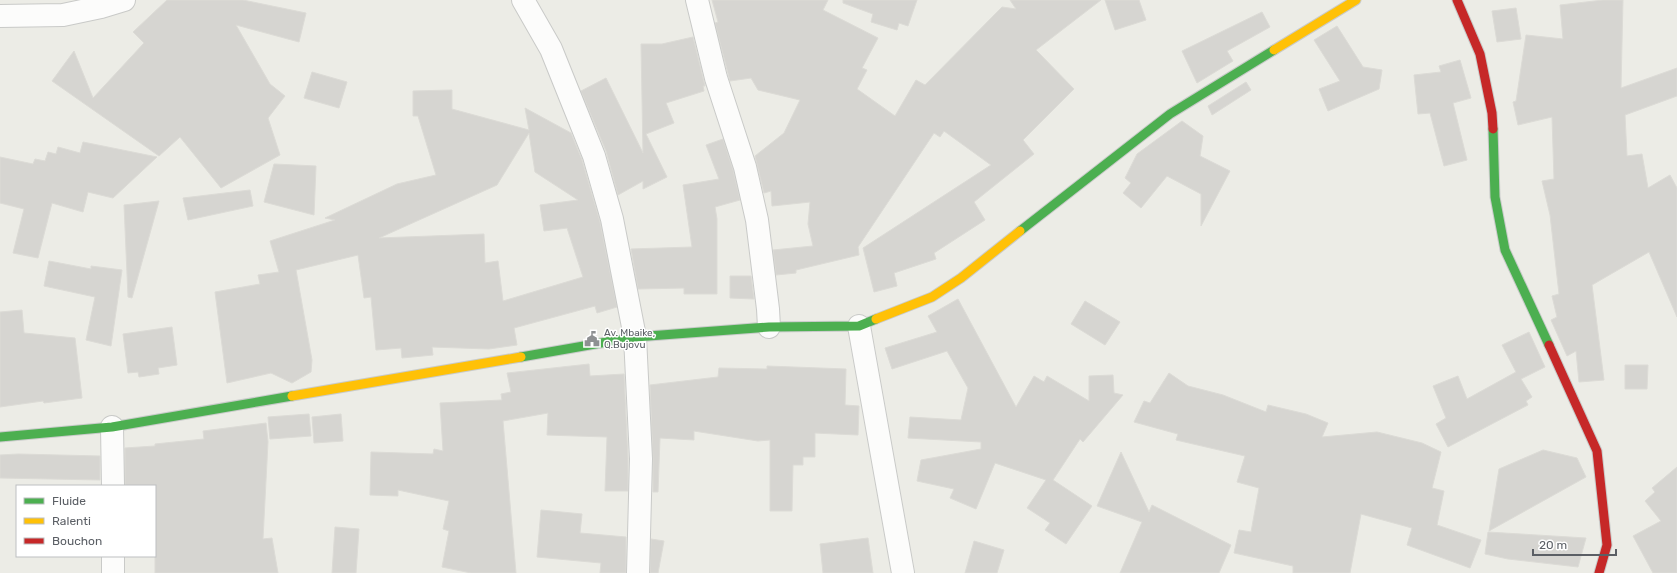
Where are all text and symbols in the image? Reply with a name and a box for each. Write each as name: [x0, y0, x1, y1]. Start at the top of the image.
place label: Av. Mbaike, Q.Bujovu: [604, 327, 655, 351]
public building icon: Av. Mbaike, Q.Bujovu: [583, 330, 601, 348]
legend: [16, 485, 156, 557]
text: Fluide: [52, 494, 86, 508]
text: Ralenti: [52, 514, 91, 528]
scale bar: [1533, 531, 1616, 557]
text: Bouchon: [52, 534, 102, 548]
text: 20 m: [1539, 538, 1567, 552]

